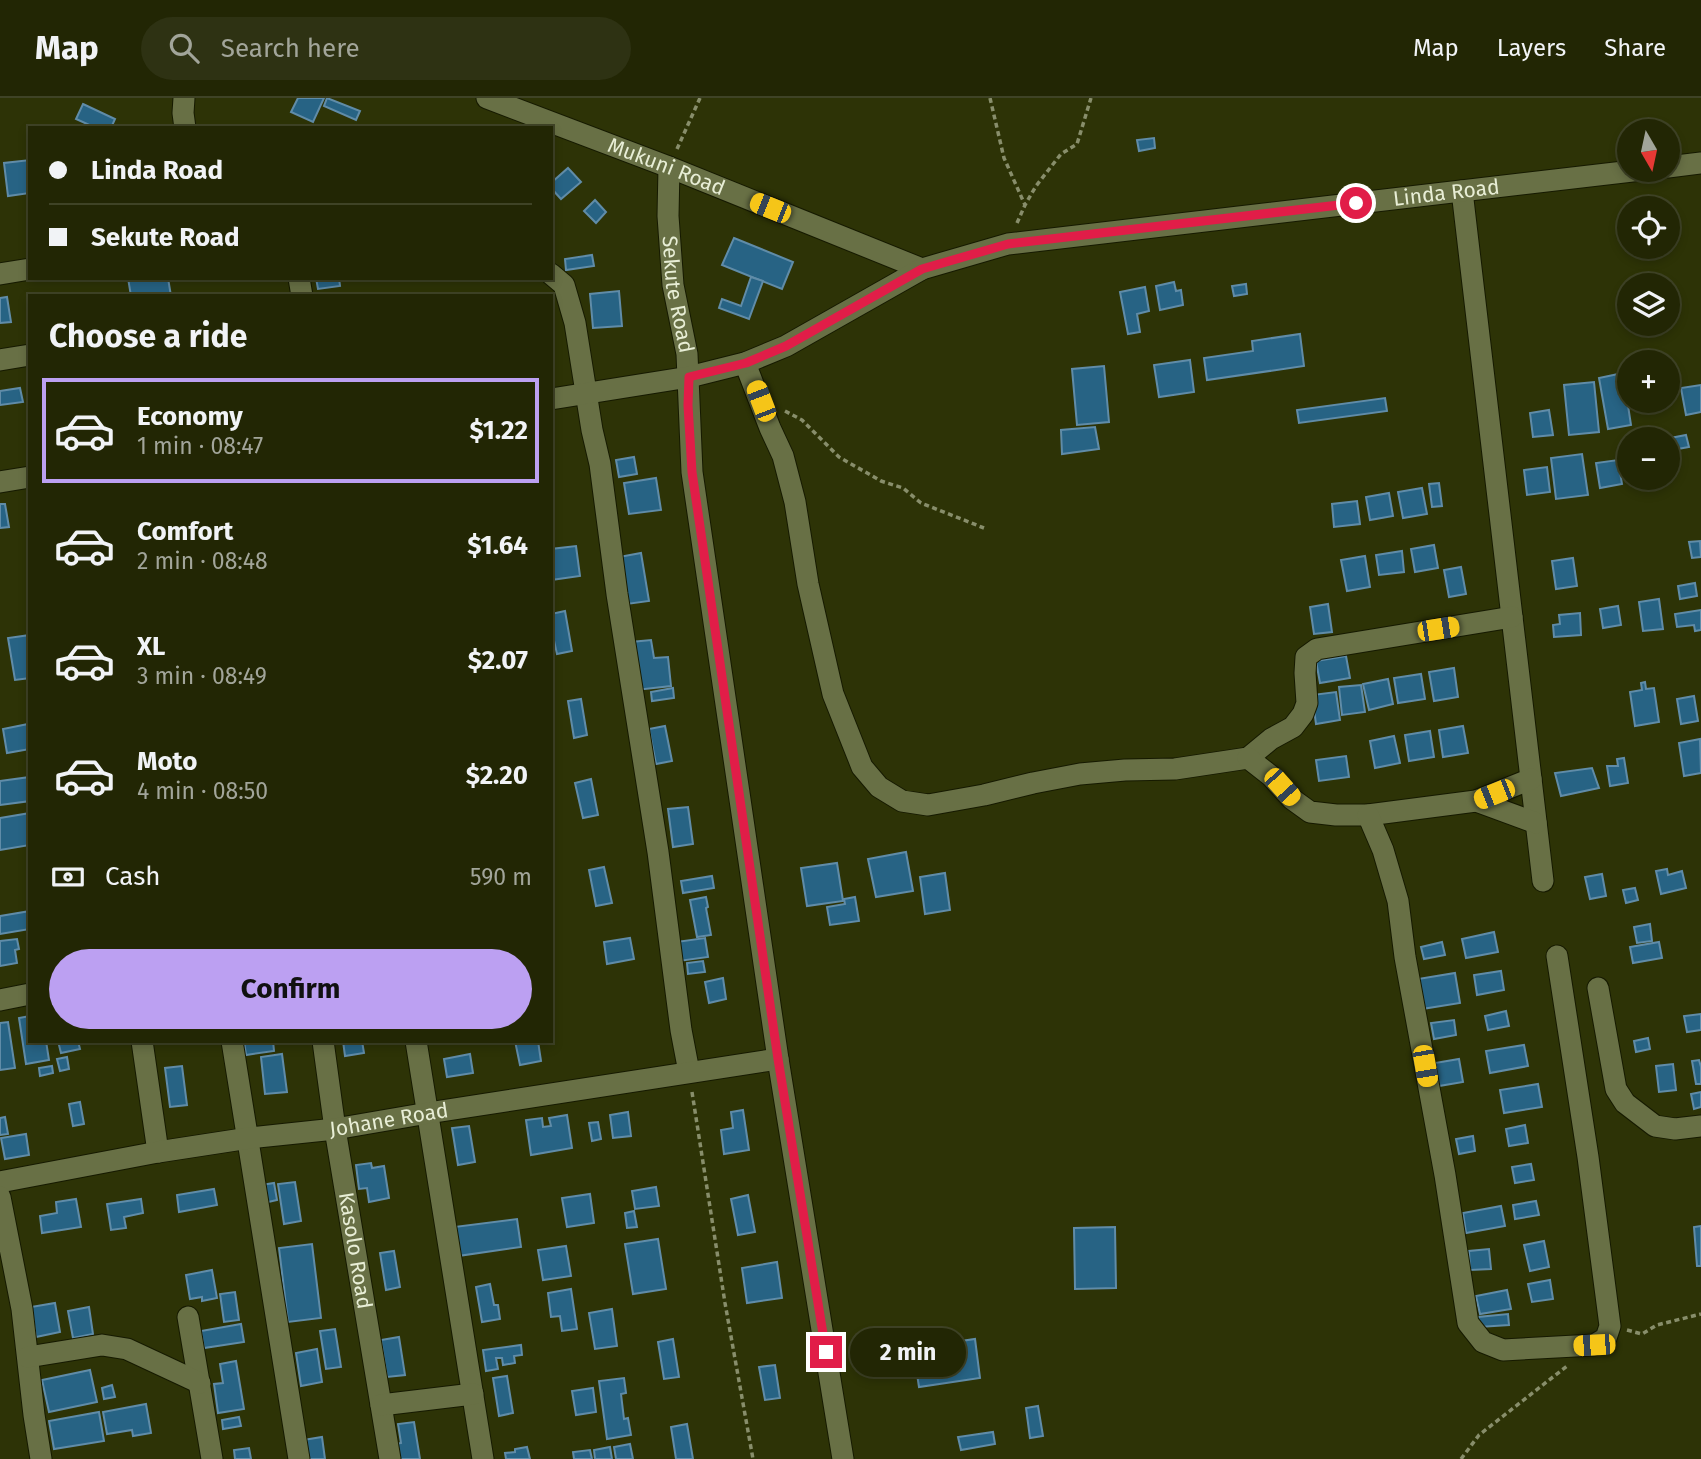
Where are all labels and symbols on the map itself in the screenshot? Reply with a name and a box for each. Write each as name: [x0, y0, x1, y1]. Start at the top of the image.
north arrow: [1617, 119, 1680, 182]
street label: Mukuni Road: [604, 132, 729, 201]
street label: Linda Road: [1392, 174, 1501, 212]
route start: [1340, 187, 1372, 219]
car: [747, 190, 794, 226]
street label: Sekute Road: [656, 235, 699, 355]
car: [744, 378, 779, 424]
car: [1416, 615, 1461, 643]
car: [1261, 764, 1304, 810]
car: [1471, 776, 1518, 812]
car: [1412, 1043, 1439, 1089]
street label: Johane Road: [328, 1097, 450, 1142]
street label: Kasolo Road: [333, 1190, 378, 1311]
callout: 2 min: [850, 1328, 966, 1376]
car: [1573, 1333, 1616, 1357]
route end: [810, 1336, 842, 1368]

